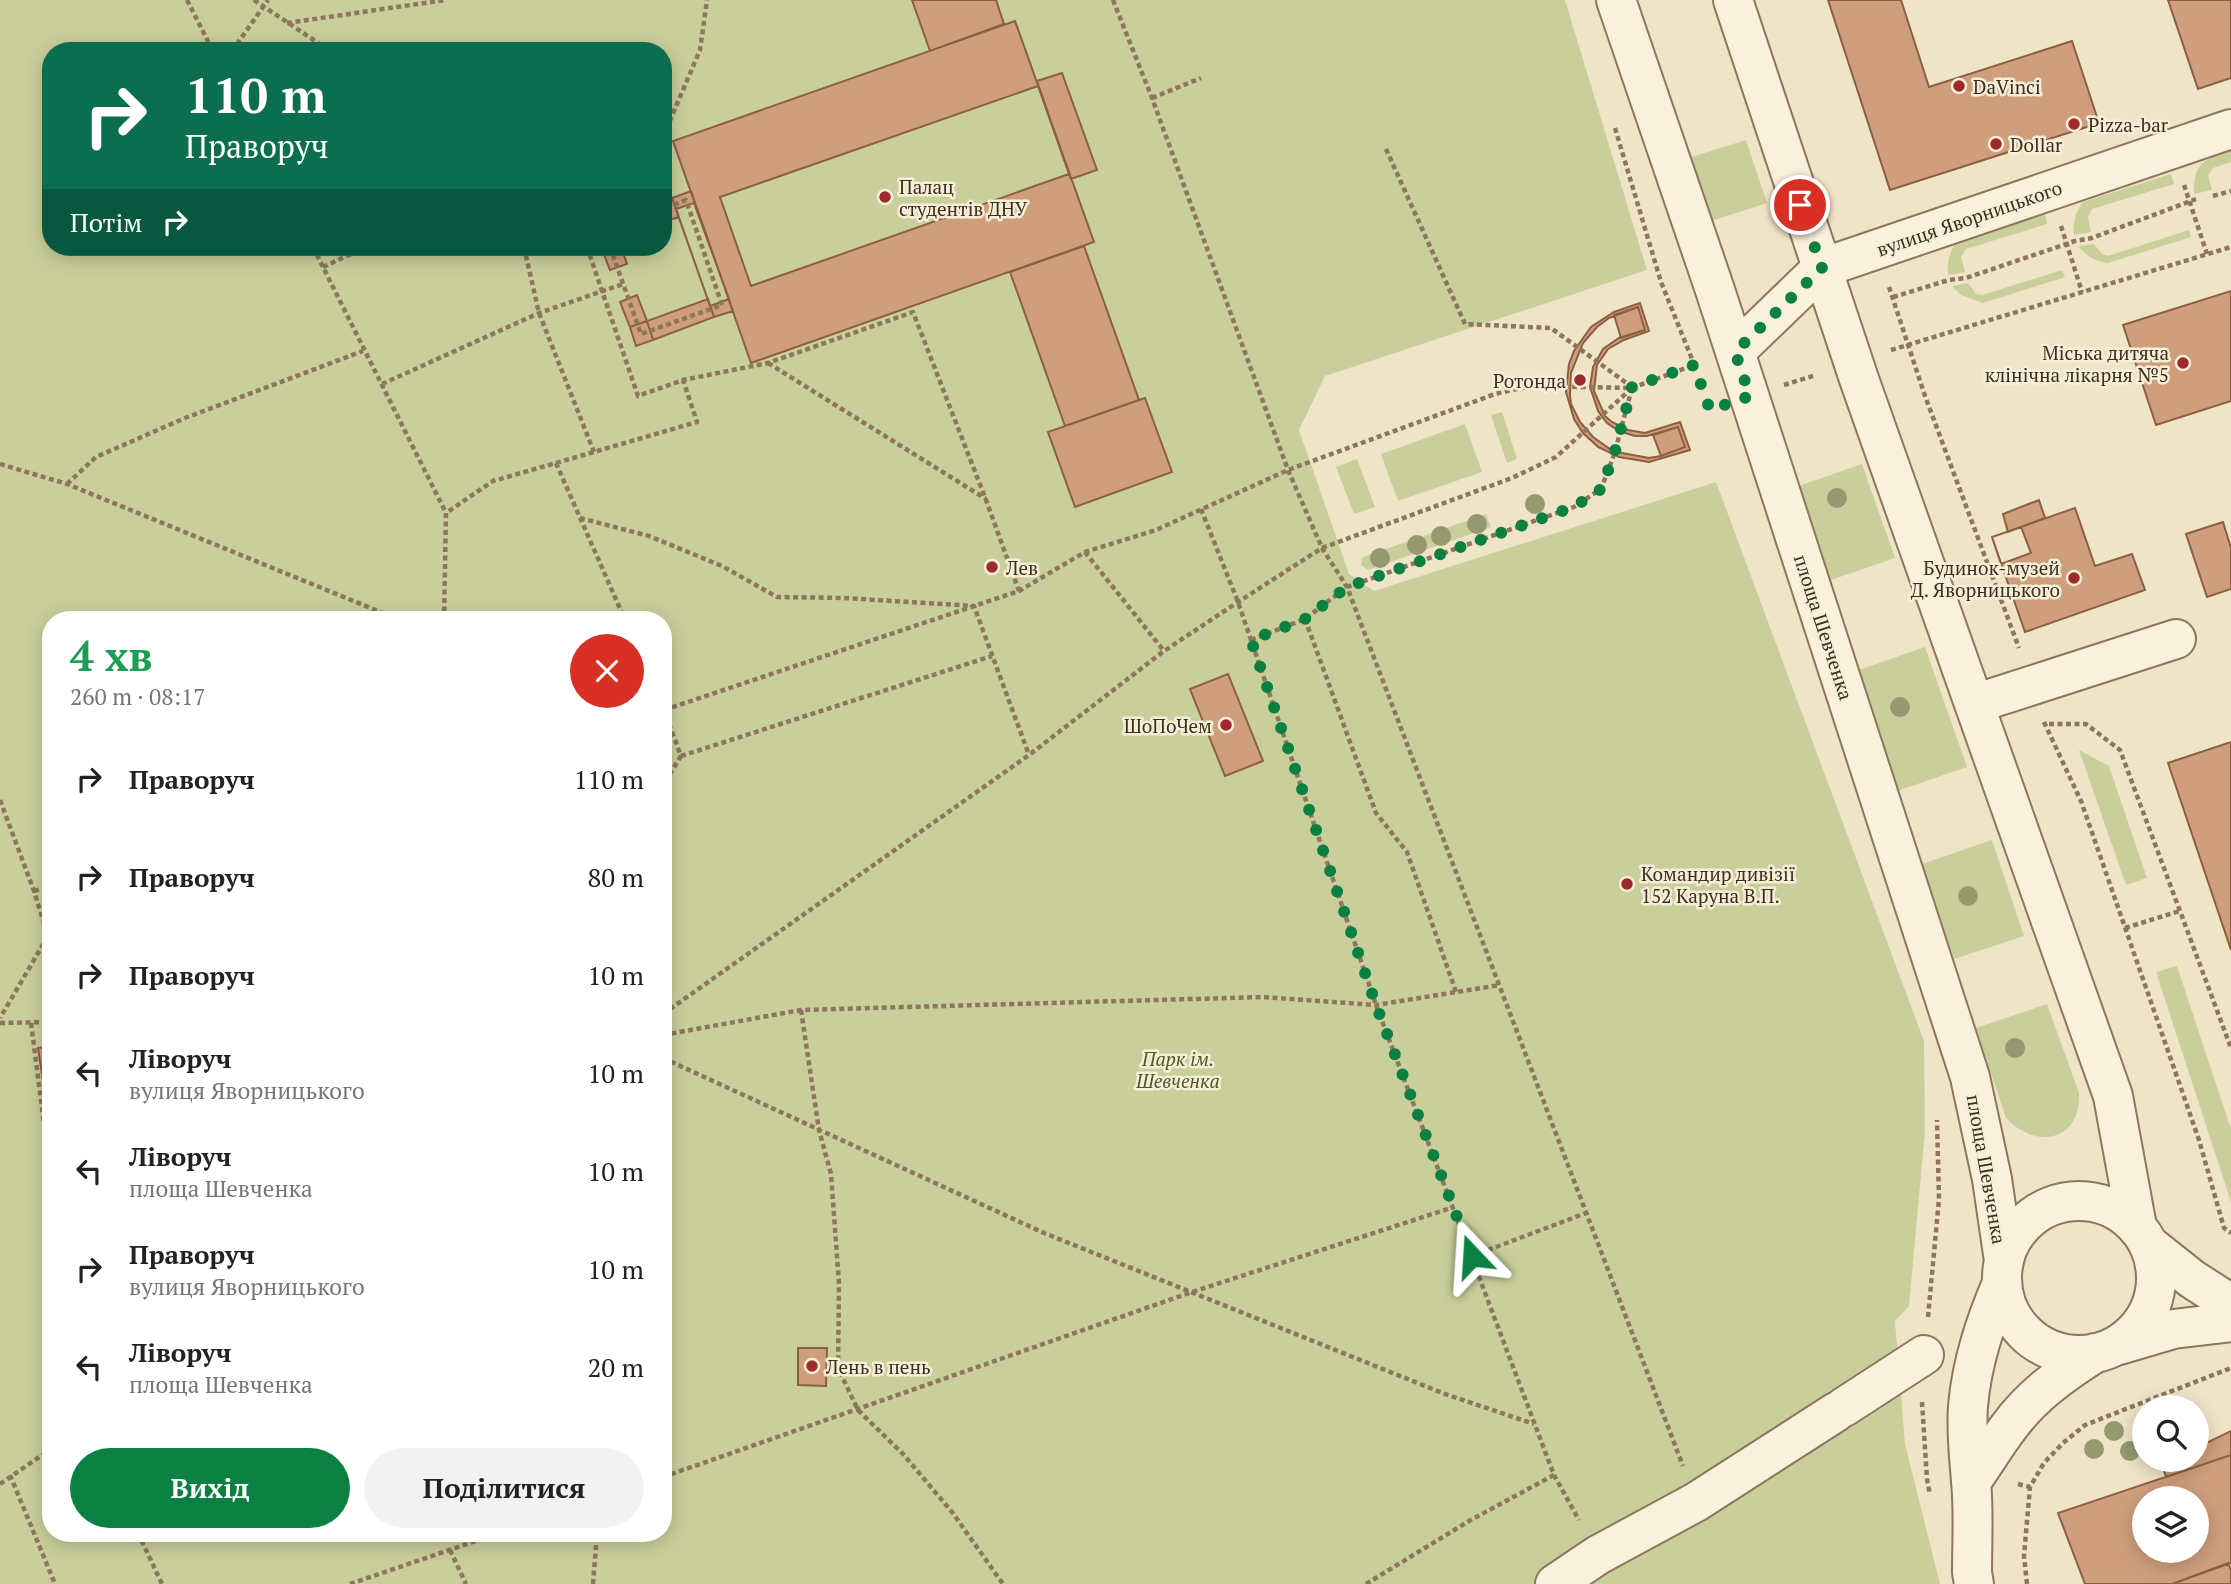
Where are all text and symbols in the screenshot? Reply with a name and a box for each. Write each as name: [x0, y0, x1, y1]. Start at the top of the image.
text: 110 m: [185, 62, 327, 127]
icon: right: [70, 70, 161, 161]
place label: DaVinci: [1973, 74, 2041, 99]
marker: DaVinci: [1951, 78, 1967, 94]
place label: Pizza-bar: [2088, 112, 2169, 137]
marker: Pizza-bar: [2066, 116, 2082, 132]
text: Праворуч: [185, 125, 329, 167]
place label: Dollar: [2010, 132, 2063, 157]
marker: Dollar: [1988, 136, 2004, 152]
place label: Палац студентів ДНУ: [899, 174, 1028, 221]
street label: вулиця Яворницького: [1873, 174, 2065, 262]
pin: [1770, 175, 1830, 235]
icon: arrive: [1781, 186, 1819, 224]
marker: Палац студентів ДНУ: [877, 189, 893, 205]
icon: right: [156, 203, 194, 241]
text: Потім: [70, 205, 142, 239]
place label: Міська дитяча клінічна лікарня №5: [1985, 340, 2169, 387]
marker: Міська дитяча клінічна лікарня №5: [2175, 355, 2191, 371]
place label: Ротонда: [1493, 368, 1566, 393]
marker: Ротонда: [1572, 372, 1588, 388]
street label: площа Шевченка: [1789, 551, 1859, 703]
place label: Лев: [1005, 555, 1038, 580]
place label: Будинок-музей Д. Яворницького: [1911, 555, 2060, 602]
marker: Лев: [984, 559, 1000, 575]
marker: Будинок-музей Д. Яворницького: [2066, 570, 2082, 586]
text: 4 хв: [70, 627, 153, 683]
button: close: [570, 634, 644, 708]
text: 260 m · 08:17: [70, 681, 205, 712]
place label: ШоПоЧем: [1124, 713, 1212, 738]
marker: ШоПоЧем: [1218, 717, 1234, 733]
icon: right: [70, 760, 108, 798]
text: Праворуч: [129, 762, 255, 796]
text: 110 m: [574, 762, 644, 796]
icon: right: [70, 858, 108, 896]
text: Праворуч: [129, 860, 255, 894]
text: 80 m: [588, 860, 644, 894]
place label: Командир дивізії 152 Каруна В.П.: [1641, 861, 1795, 908]
marker: Командир дивізії 152 Каруна В.П.: [1619, 876, 1635, 892]
icon: right: [70, 956, 108, 994]
text: Праворуч: [129, 958, 255, 992]
text: 10 m: [588, 958, 644, 992]
text: Ліворуч: [129, 1041, 232, 1075]
park label: Парк iм. Шевченка: [1135, 1046, 1220, 1093]
icon: left: [70, 1054, 108, 1092]
text: 10 m: [588, 1056, 644, 1090]
text: вулиця Яворницького: [129, 1075, 365, 1106]
street label: площа Шевченка: [1962, 1092, 2013, 1246]
text: Ліворуч: [129, 1139, 232, 1173]
icon: left: [70, 1152, 108, 1190]
text: 10 m: [588, 1154, 644, 1188]
text: площа Шевченка: [129, 1173, 313, 1204]
position arrow: [1435, 1219, 1509, 1293]
text: Праворуч: [129, 1237, 255, 1271]
icon: right: [70, 1250, 108, 1288]
text: 10 m: [588, 1252, 644, 1286]
text: вулиця Яворницького: [129, 1271, 365, 1302]
text: Ліворуч: [129, 1335, 232, 1369]
icon: left: [70, 1348, 108, 1386]
text: 20 m: [588, 1350, 644, 1384]
place label: Лень в пень: [825, 1354, 931, 1379]
marker: Лень в пень: [804, 1358, 820, 1374]
text: площа Шевченка: [129, 1369, 313, 1400]
map controls: [2132, 1395, 2209, 1563]
button: search: [2132, 1395, 2209, 1472]
button: Вихід: [70, 1448, 350, 1528]
button: Поділитися: [364, 1448, 644, 1528]
button: layers: [2132, 1486, 2209, 1563]

